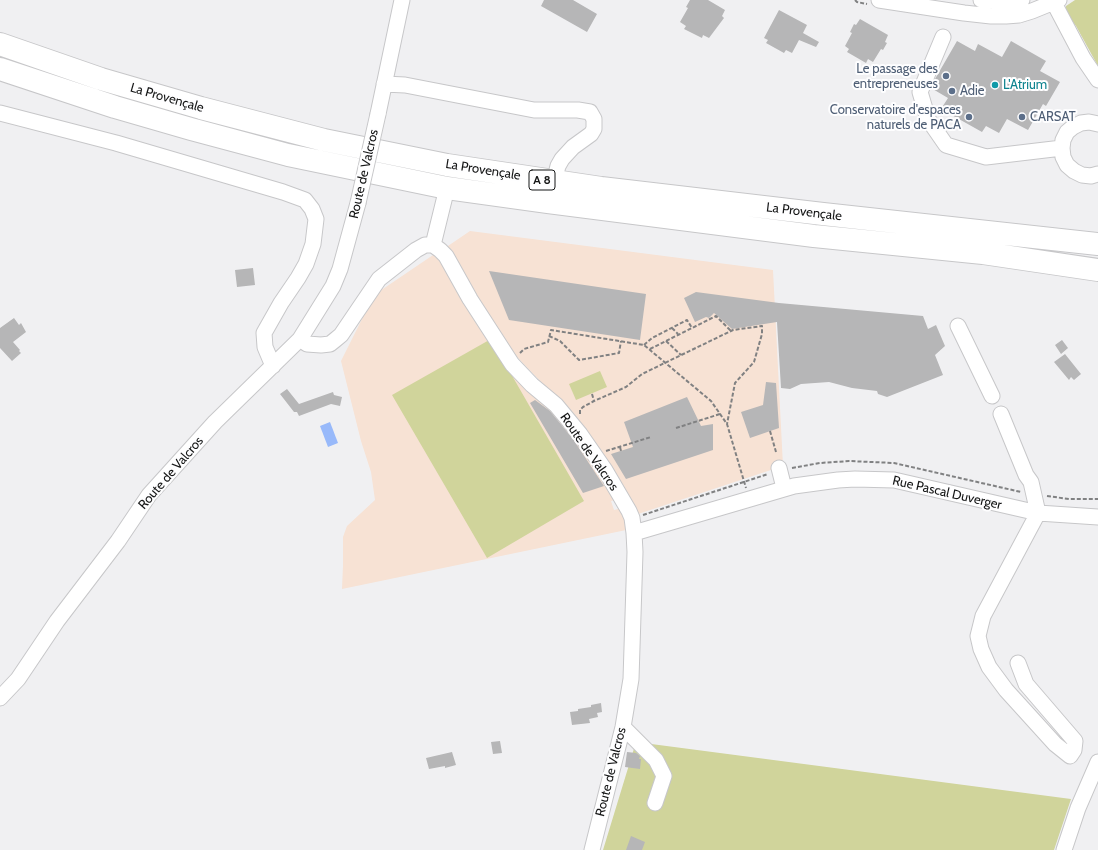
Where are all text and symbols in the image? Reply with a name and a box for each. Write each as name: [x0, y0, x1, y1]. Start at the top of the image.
place label: Le passage des entrepreneuses: [853, 61, 938, 92]
marker: Le passage des entrepreneuses: [941, 71, 951, 81]
place label: L'Atrium: [1003, 77, 1047, 93]
street label: La Provençale: [128, 80, 206, 116]
marker: L'Atrium: [990, 80, 1000, 90]
place label: Adie: [960, 83, 984, 99]
marker: Adie: [947, 86, 957, 96]
place label: Conservatoire d'espaces naturels de PACA: [830, 102, 961, 133]
place label: CARSAT: [1030, 109, 1076, 125]
marker: Conservatoire d'espaces naturels de PACA: [964, 112, 974, 122]
marker: CARSAT: [1017, 112, 1027, 122]
street label: Route de Valcros: [346, 128, 382, 220]
street label: La Provençale: [444, 156, 522, 184]
road number: A 8: [529, 170, 555, 190]
street label: La Provençale: [765, 200, 843, 224]
street label: Route de Valcros: [556, 410, 622, 494]
street label: Route de Valcros: [135, 433, 207, 513]
street label: Rue Pascal Duverger: [891, 473, 1003, 513]
street label: Route de Valcros: [592, 726, 630, 818]

